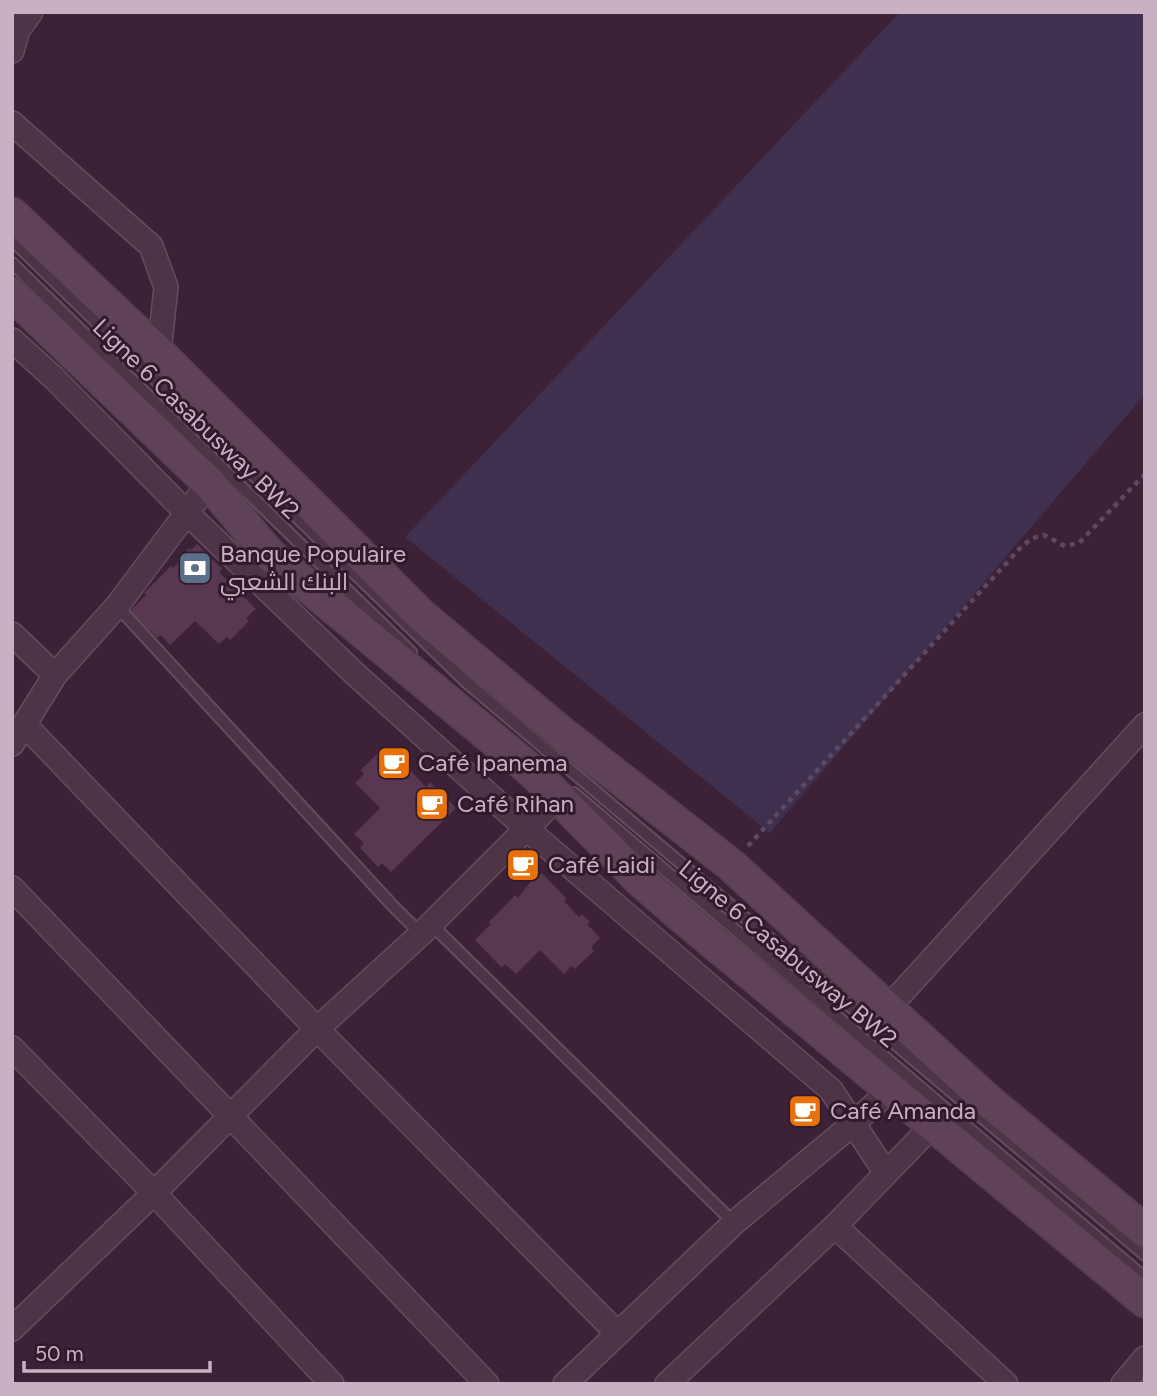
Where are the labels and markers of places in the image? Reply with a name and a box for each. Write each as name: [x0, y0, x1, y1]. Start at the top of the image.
place label: Banque Populaire البنك الشعبي: [220, 539, 406, 601]
bank icon: Banque Populaire البنك الشعبي: [176, 549, 214, 587]
cafe icon: Café Ipanema: [375, 744, 413, 782]
place label: Café Ipanema: [418, 748, 567, 777]
cafe icon: Café Rihan: [413, 785, 451, 823]
place label: Café Rihan: [457, 789, 574, 818]
cafe icon: Café Laidi: [504, 846, 542, 884]
place label: Café Laidi: [548, 850, 655, 879]
cafe icon: Café Amanda: [786, 1092, 824, 1130]
place label: Café Amanda: [830, 1096, 976, 1125]

